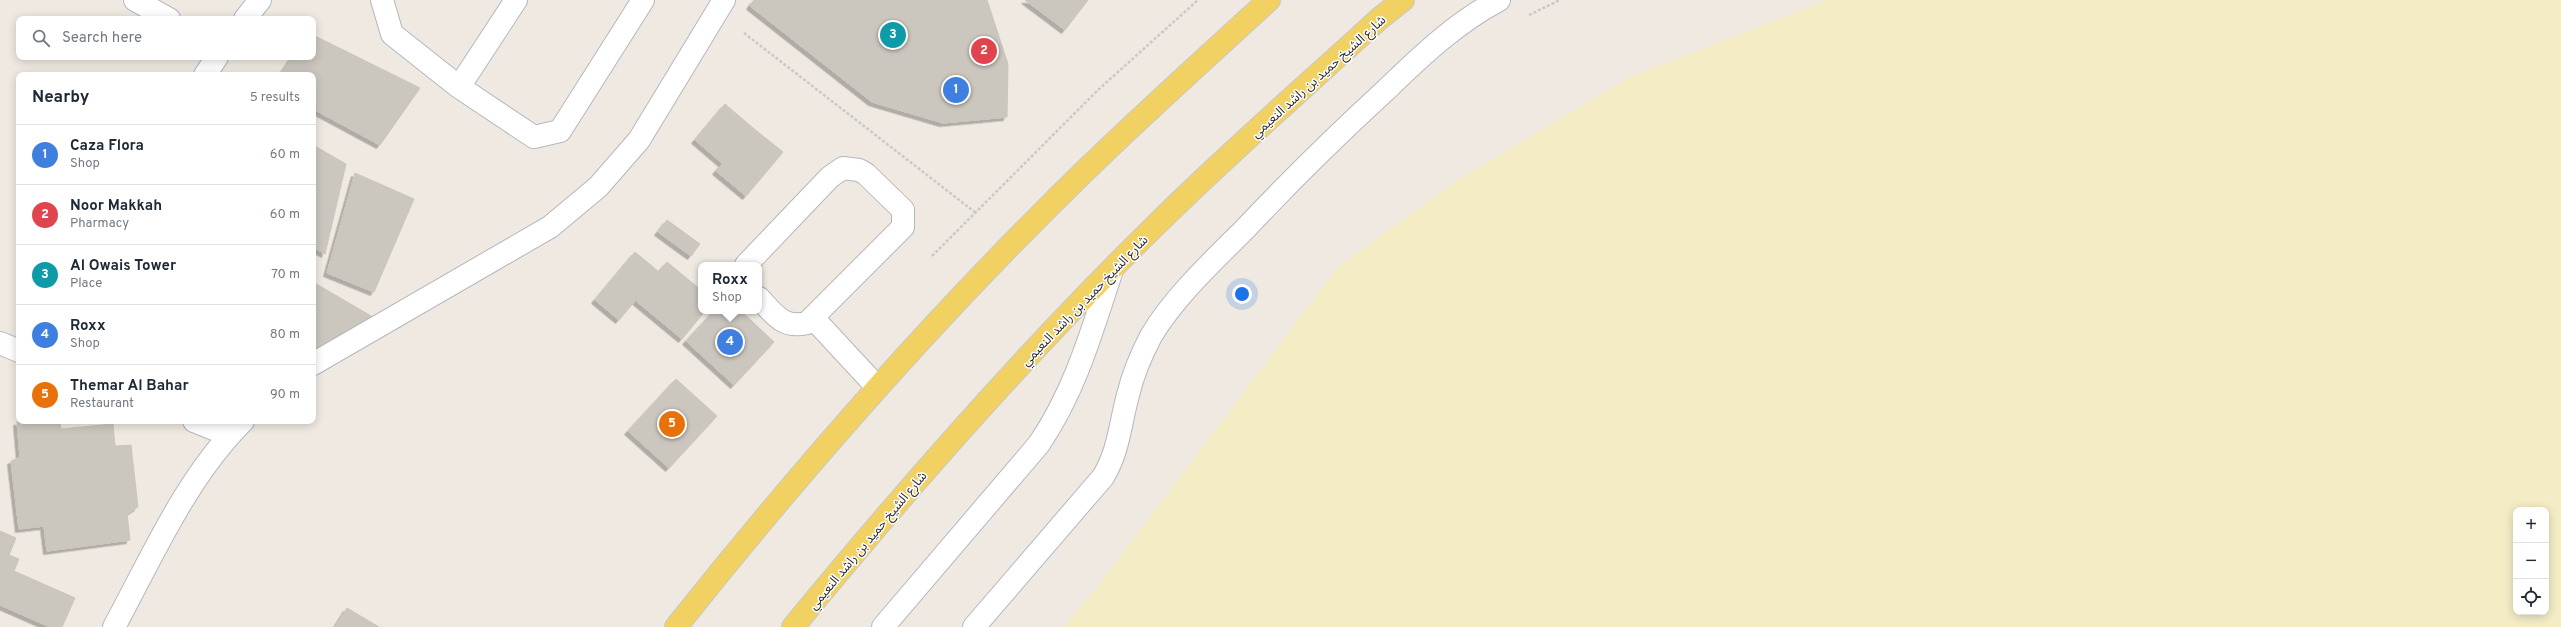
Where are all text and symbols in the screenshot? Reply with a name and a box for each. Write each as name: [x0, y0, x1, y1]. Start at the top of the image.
street label: شارع الشيخ حميد بن راشد النعيمي: [1249, 13, 1391, 143]
search box: [16, 16, 316, 60]
pin: 3: [880, 20, 906, 50]
icon: search: [30, 27, 52, 49]
text: Search here: [62, 29, 142, 48]
pin: 2: [971, 36, 997, 66]
pin: 1: [943, 75, 969, 105]
text: Nearby: [32, 87, 89, 109]
text: 5 results: [250, 90, 300, 106]
text: Caza Flora: [70, 137, 144, 156]
text: 1: [42, 147, 48, 163]
text: 60 m: [270, 147, 300, 163]
text: Shop: [70, 156, 100, 172]
text: Noor Makkah: [70, 197, 162, 216]
text: 2: [41, 207, 49, 223]
text: 60 m: [270, 207, 300, 223]
text: Pharmacy: [70, 216, 129, 232]
street label: شارع الشيخ حميد بن راشد النعيمي: [1019, 233, 1153, 371]
text: Al Owais Tower: [70, 257, 176, 276]
popup: [698, 262, 762, 314]
text: 3: [41, 267, 49, 283]
text: 70 m: [271, 267, 300, 283]
text: Roxx: [712, 271, 748, 290]
text: Place: [70, 276, 102, 292]
your location: [1232, 284, 1252, 304]
text: Shop: [712, 290, 742, 306]
text: Roxx: [70, 317, 106, 336]
text: 4: [41, 327, 49, 343]
text: 80 m: [270, 327, 300, 343]
pin: 4: [717, 327, 743, 357]
text: Shop: [70, 336, 100, 352]
text: Themar Al Bahar: [70, 377, 189, 396]
text: 5: [41, 387, 49, 403]
text: 90 m: [270, 387, 300, 403]
text: Restaurant: [70, 396, 134, 412]
pin: 5: [659, 409, 685, 439]
street label: شارع الشيخ حميد بن راشد النعيمي: [806, 469, 932, 614]
map controls: [2513, 507, 2549, 615]
button: +: [2513, 507, 2549, 543]
button: −: [2513, 543, 2549, 579]
button: locate: [2513, 579, 2549, 615]

